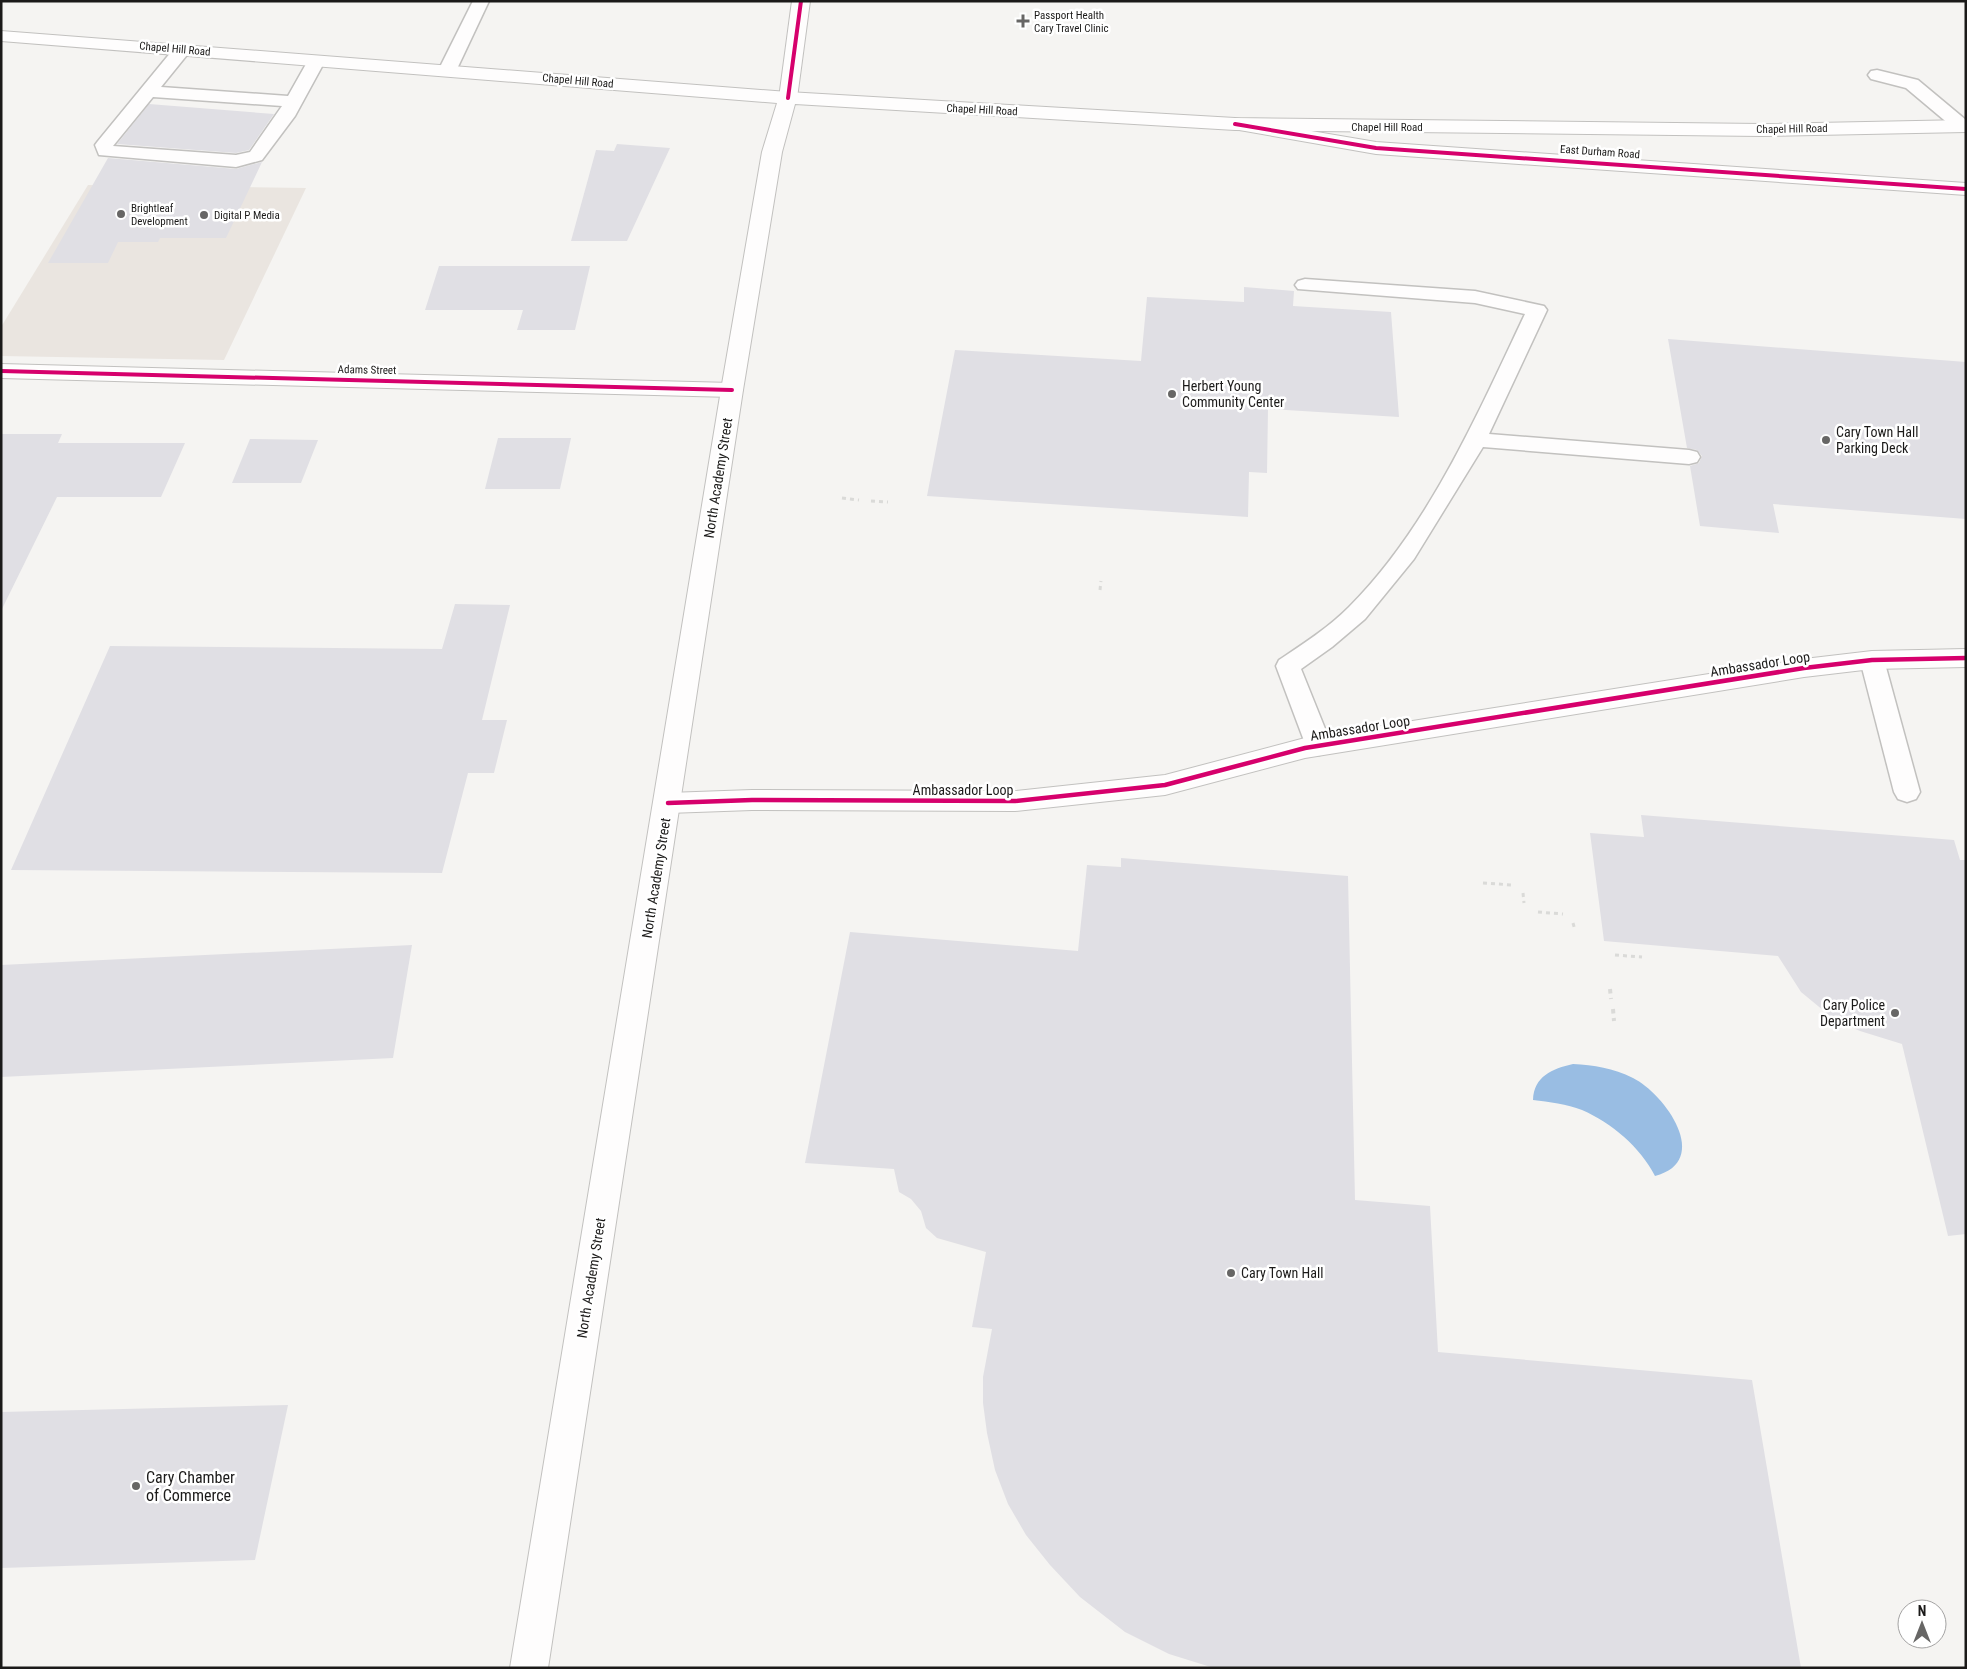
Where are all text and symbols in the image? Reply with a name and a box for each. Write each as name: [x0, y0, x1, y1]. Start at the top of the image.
place label: Passport Health Cary Travel Clinic: [1034, 9, 1109, 35]
marker: Passport Health Cary Travel Clinic: [1016, 14, 1030, 28]
street label: Chapel Hill Road: [139, 39, 211, 59]
street label: Chapel Hill Road: [542, 71, 614, 91]
street label: Chapel Hill Road: [946, 102, 1018, 118]
street label: Chapel Hill Road: [1351, 121, 1423, 134]
street label: Chapel Hill Road: [1756, 122, 1828, 136]
street label: East Durham Road: [1560, 143, 1640, 161]
place label: Brightleaf Development: [131, 202, 188, 228]
marker: Brightleaf Development: [115, 208, 127, 220]
marker: Digital P Media: [198, 209, 210, 221]
place label: Digital P Media: [214, 209, 280, 222]
street label: Adams Street: [338, 363, 396, 377]
place label: Herbert Young Community Center: [1182, 378, 1284, 410]
marker: Herbert Young Community Center: [1166, 388, 1178, 400]
street label: North Academy Street: [701, 417, 735, 539]
place label: Cary Town Hall Parking Deck: [1836, 424, 1918, 456]
marker: Cary Town Hall Parking Deck: [1820, 434, 1832, 446]
street label: Ambassador Loop: [1709, 648, 1811, 680]
street label: Ambassador Loop: [1309, 712, 1411, 744]
street label: Ambassador Loop: [913, 782, 1013, 798]
street label: North Academy Street: [639, 817, 673, 939]
place label: Cary Police Department: [1820, 997, 1885, 1029]
marker: Cary Police Department: [1889, 1007, 1901, 1019]
street label: North Academy Street: [574, 1217, 608, 1339]
place label: Cary Town Hall: [1241, 1265, 1323, 1281]
marker: Cary Town Hall: [1225, 1267, 1237, 1279]
place label: Cary Chamber of Commerce: [146, 1468, 235, 1505]
marker: Cary Chamber of Commerce: [130, 1480, 142, 1492]
north arrow: [1897, 1599, 1947, 1649]
text: N: [1918, 1603, 1926, 1619]

